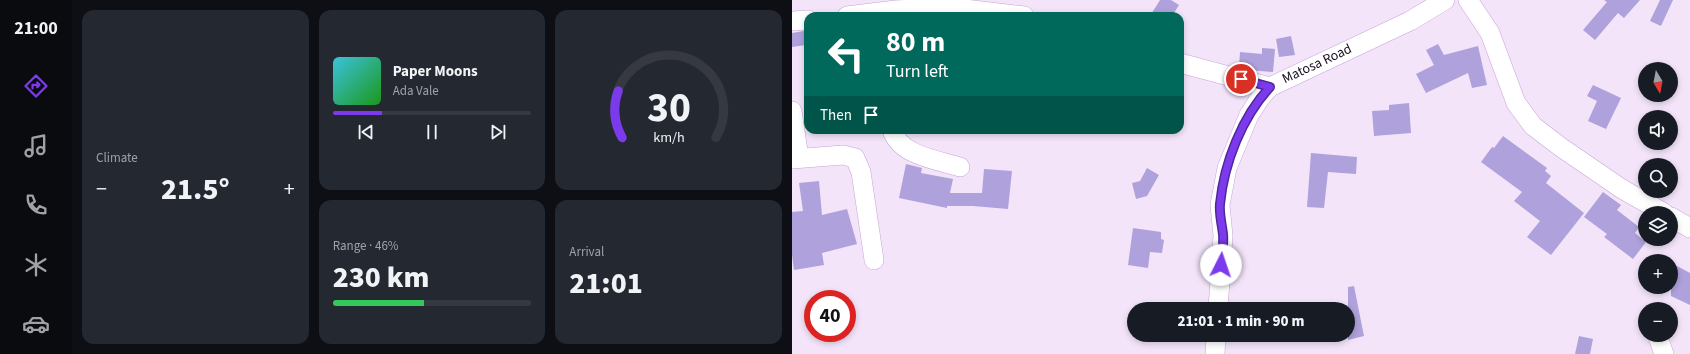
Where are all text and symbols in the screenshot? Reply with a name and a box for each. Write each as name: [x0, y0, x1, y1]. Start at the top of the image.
text: 21:00: [14, 16, 58, 41]
text: 80 m: [886, 22, 945, 62]
icon: left: [820, 28, 872, 80]
street label: Matosa Road: [1279, 39, 1355, 89]
text: Turn left: [886, 59, 948, 84]
text: Paper Moons: [393, 61, 478, 82]
pin: [1224, 62, 1258, 96]
north arrow: [1638, 62, 1678, 102]
map controls: [1638, 62, 1678, 342]
icon: arrive: [1230, 68, 1252, 90]
icon: directions: [22, 72, 50, 100]
text: 30: [647, 78, 691, 138]
text: Ada Vale: [393, 82, 439, 100]
icon: arrive: [860, 104, 882, 126]
text: Then: [820, 105, 852, 126]
button: sound: [1638, 110, 1678, 150]
icon: previous: [355, 121, 377, 143]
icon: pause: [421, 121, 443, 143]
icon: next: [487, 121, 509, 143]
text: km/h: [653, 126, 685, 147]
icon: music: [22, 132, 50, 160]
text: Climate: [96, 149, 138, 167]
button: search: [1638, 158, 1678, 198]
text: 21.5°: [161, 168, 230, 211]
text: −: [96, 173, 107, 205]
text: +: [284, 173, 295, 205]
icon: phone: [22, 191, 50, 219]
button: layers: [1638, 206, 1678, 246]
text: Range · 46%: [333, 237, 399, 255]
text: Arrival: [569, 243, 604, 261]
position arrow: [1200, 244, 1242, 286]
icon: climate: [22, 251, 50, 279]
button: +: [1638, 254, 1678, 294]
text: 230 km: [333, 256, 429, 299]
text: 21:01: [569, 262, 643, 305]
speed limit sign: 40: [804, 290, 856, 342]
button: −: [1638, 302, 1678, 342]
icon: car: [22, 310, 50, 338]
text: 21:01 · 1 min · 90 m: [1178, 311, 1304, 332]

